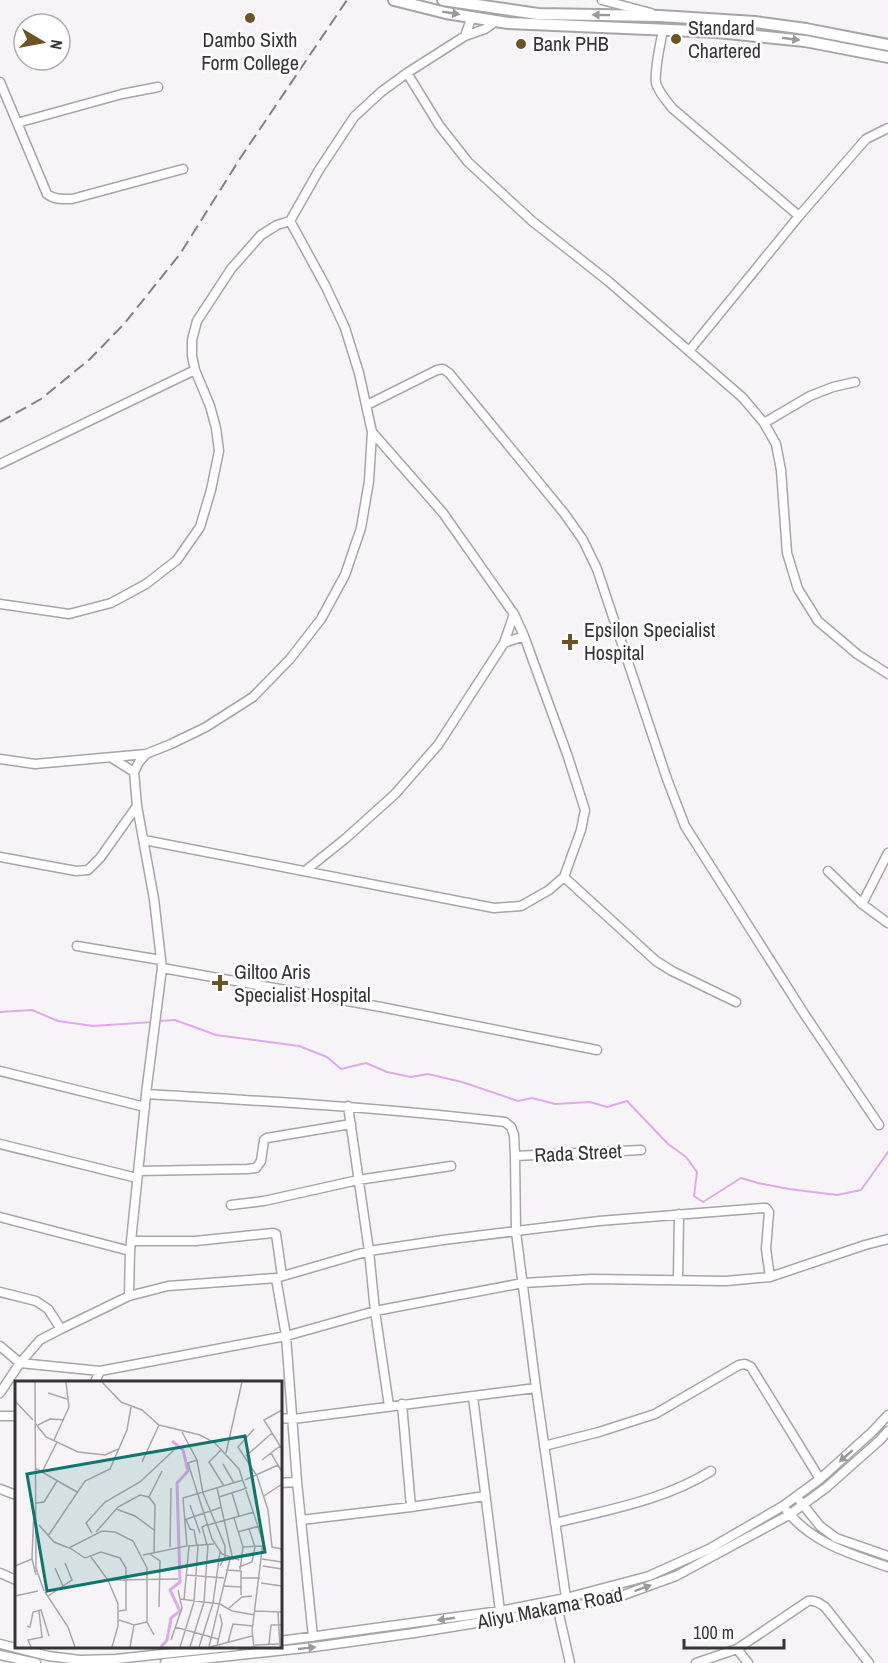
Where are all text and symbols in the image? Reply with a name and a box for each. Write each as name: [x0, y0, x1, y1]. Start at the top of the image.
one-way arrow: [441, 9, 460, 18]
one-way arrow: [591, 10, 610, 20]
marker: Dambo Sixth Form College: [243, 11, 257, 25]
north arrow: [12, 12, 72, 72]
place label: Standard Chartered: [688, 14, 761, 64]
place label: Dambo Sixth Form College: [201, 26, 299, 76]
place label: Bank PHB: [533, 30, 609, 57]
marker: Standard Chartered: [669, 32, 683, 46]
one-way arrow: [782, 35, 801, 44]
marker: Bank PHB: [514, 37, 528, 51]
text: N: [45, 38, 68, 51]
place label: Epsilon Specialist Hospital: [584, 616, 716, 666]
marker: Epsilon Specialist Hospital: [561, 633, 579, 651]
place label: Giltoo Aris Specialist Hospital: [234, 958, 371, 1008]
marker: Giltoo Aris Specialist Hospital: [211, 974, 229, 992]
street label: Rada Street: [534, 1137, 623, 1168]
inset map: [15, 1381, 282, 1648]
one-way arrow: [839, 1449, 854, 1462]
street label: Aliyu Makama Road: [474, 1580, 625, 1635]
one-way arrow: [634, 1582, 652, 1592]
scale bar: [684, 1612, 784, 1650]
one-way arrow: [437, 1614, 456, 1623]
text: 100 m: [693, 1620, 734, 1645]
one-way arrow: [297, 1643, 316, 1653]

